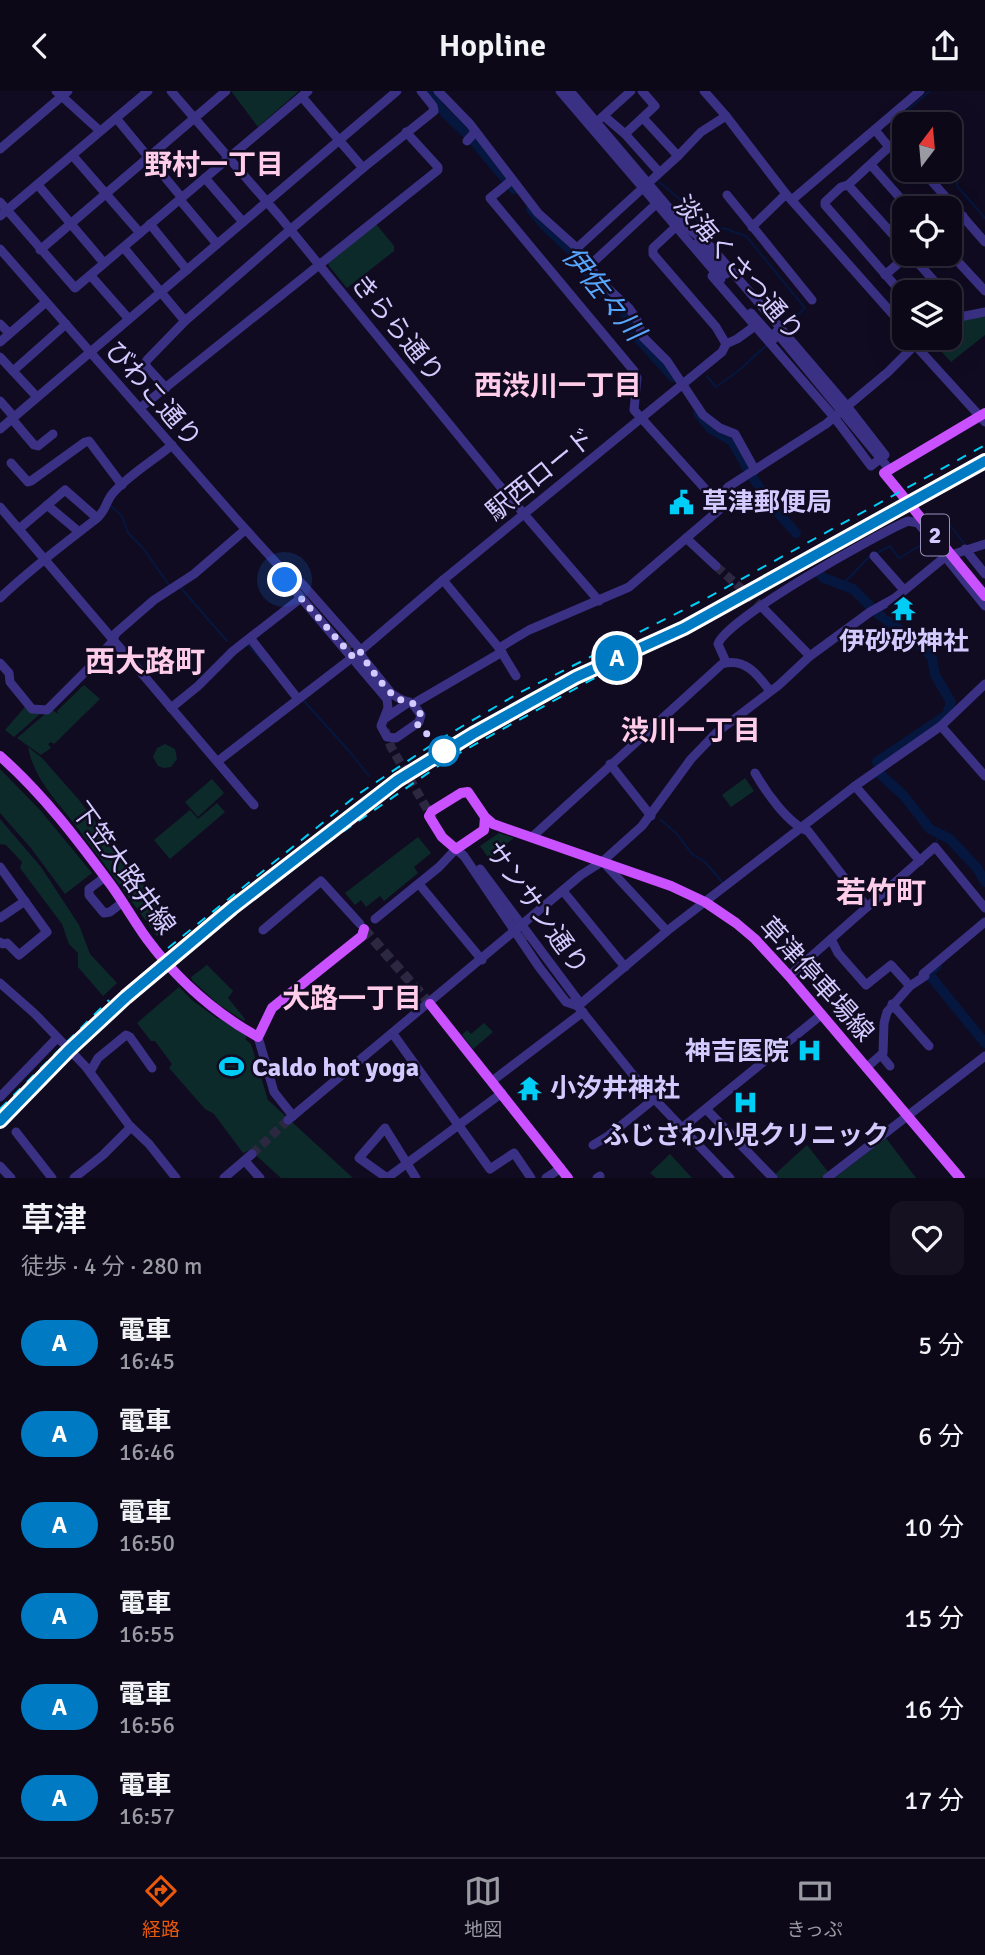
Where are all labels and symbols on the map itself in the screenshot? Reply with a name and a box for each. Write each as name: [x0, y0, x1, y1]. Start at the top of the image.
north arrow: [892, 112, 962, 182]
district label: 野村一丁目: [144, 148, 284, 182]
street label: 淡海くさつ通り: [666, 189, 810, 348]
water label: 伊佐々川: [555, 239, 654, 350]
street label: きらら通り: [344, 268, 451, 389]
street label: びわこ通り: [99, 335, 208, 454]
district label: 西渋川一丁目: [474, 369, 642, 403]
street label: 駅西ロード: [480, 421, 601, 528]
place label: 草津郵便局: [702, 487, 832, 519]
public building icon: 草津郵便局: [668, 488, 696, 516]
road number: 2: [921, 515, 949, 555]
your location: [267, 562, 302, 597]
temple icon: 伊砂砂神社: [890, 595, 918, 623]
place label: 伊砂砂神社: [839, 626, 969, 658]
line badge: A: [594, 635, 640, 681]
district label: 西大路町: [85, 644, 205, 681]
district label: 渋川一丁目: [621, 714, 761, 748]
unlabelled marker: [429, 736, 459, 766]
street label: 下笠大路井線: [64, 796, 182, 941]
street label: サンサン通り: [477, 836, 595, 981]
district label: 若竹町: [836, 875, 926, 912]
street label: 草津停車場線: [752, 911, 880, 1048]
district label: 大路一丁目: [282, 982, 422, 1016]
place label: 神吉医院: [685, 1036, 789, 1068]
hospital icon: 神吉医院: [795, 1037, 823, 1065]
place label: Caldo hot yoga: [252, 1052, 419, 1084]
sports icon: Caldo hot yoga: [218, 1053, 246, 1081]
place label: 小汐井神社: [550, 1073, 680, 1105]
temple icon: 小汐井神社: [516, 1074, 544, 1102]
hospital icon: ふじさわ小児クリニック: [732, 1089, 760, 1117]
place label: ふじさわ小児クリニック: [603, 1120, 889, 1152]

